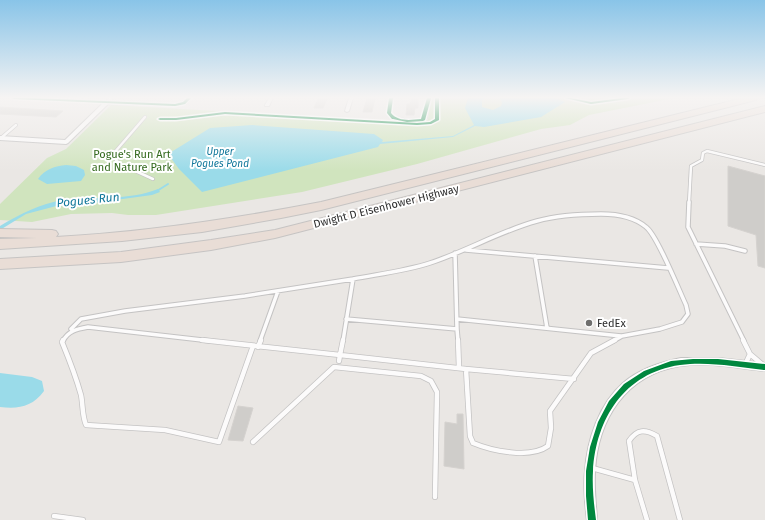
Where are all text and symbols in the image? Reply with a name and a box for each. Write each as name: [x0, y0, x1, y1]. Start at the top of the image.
water label: Upper Pogues Pond: [191, 146, 249, 170]
park label: Pogue's Run Art and Nature Park: [92, 148, 172, 174]
street label: Dwight D Eisenhower Highway: [312, 182, 461, 231]
water label: Pogues Run: [56, 190, 120, 210]
place label: FedEx: [597, 317, 626, 330]
marker: FedEx: [584, 318, 594, 328]

